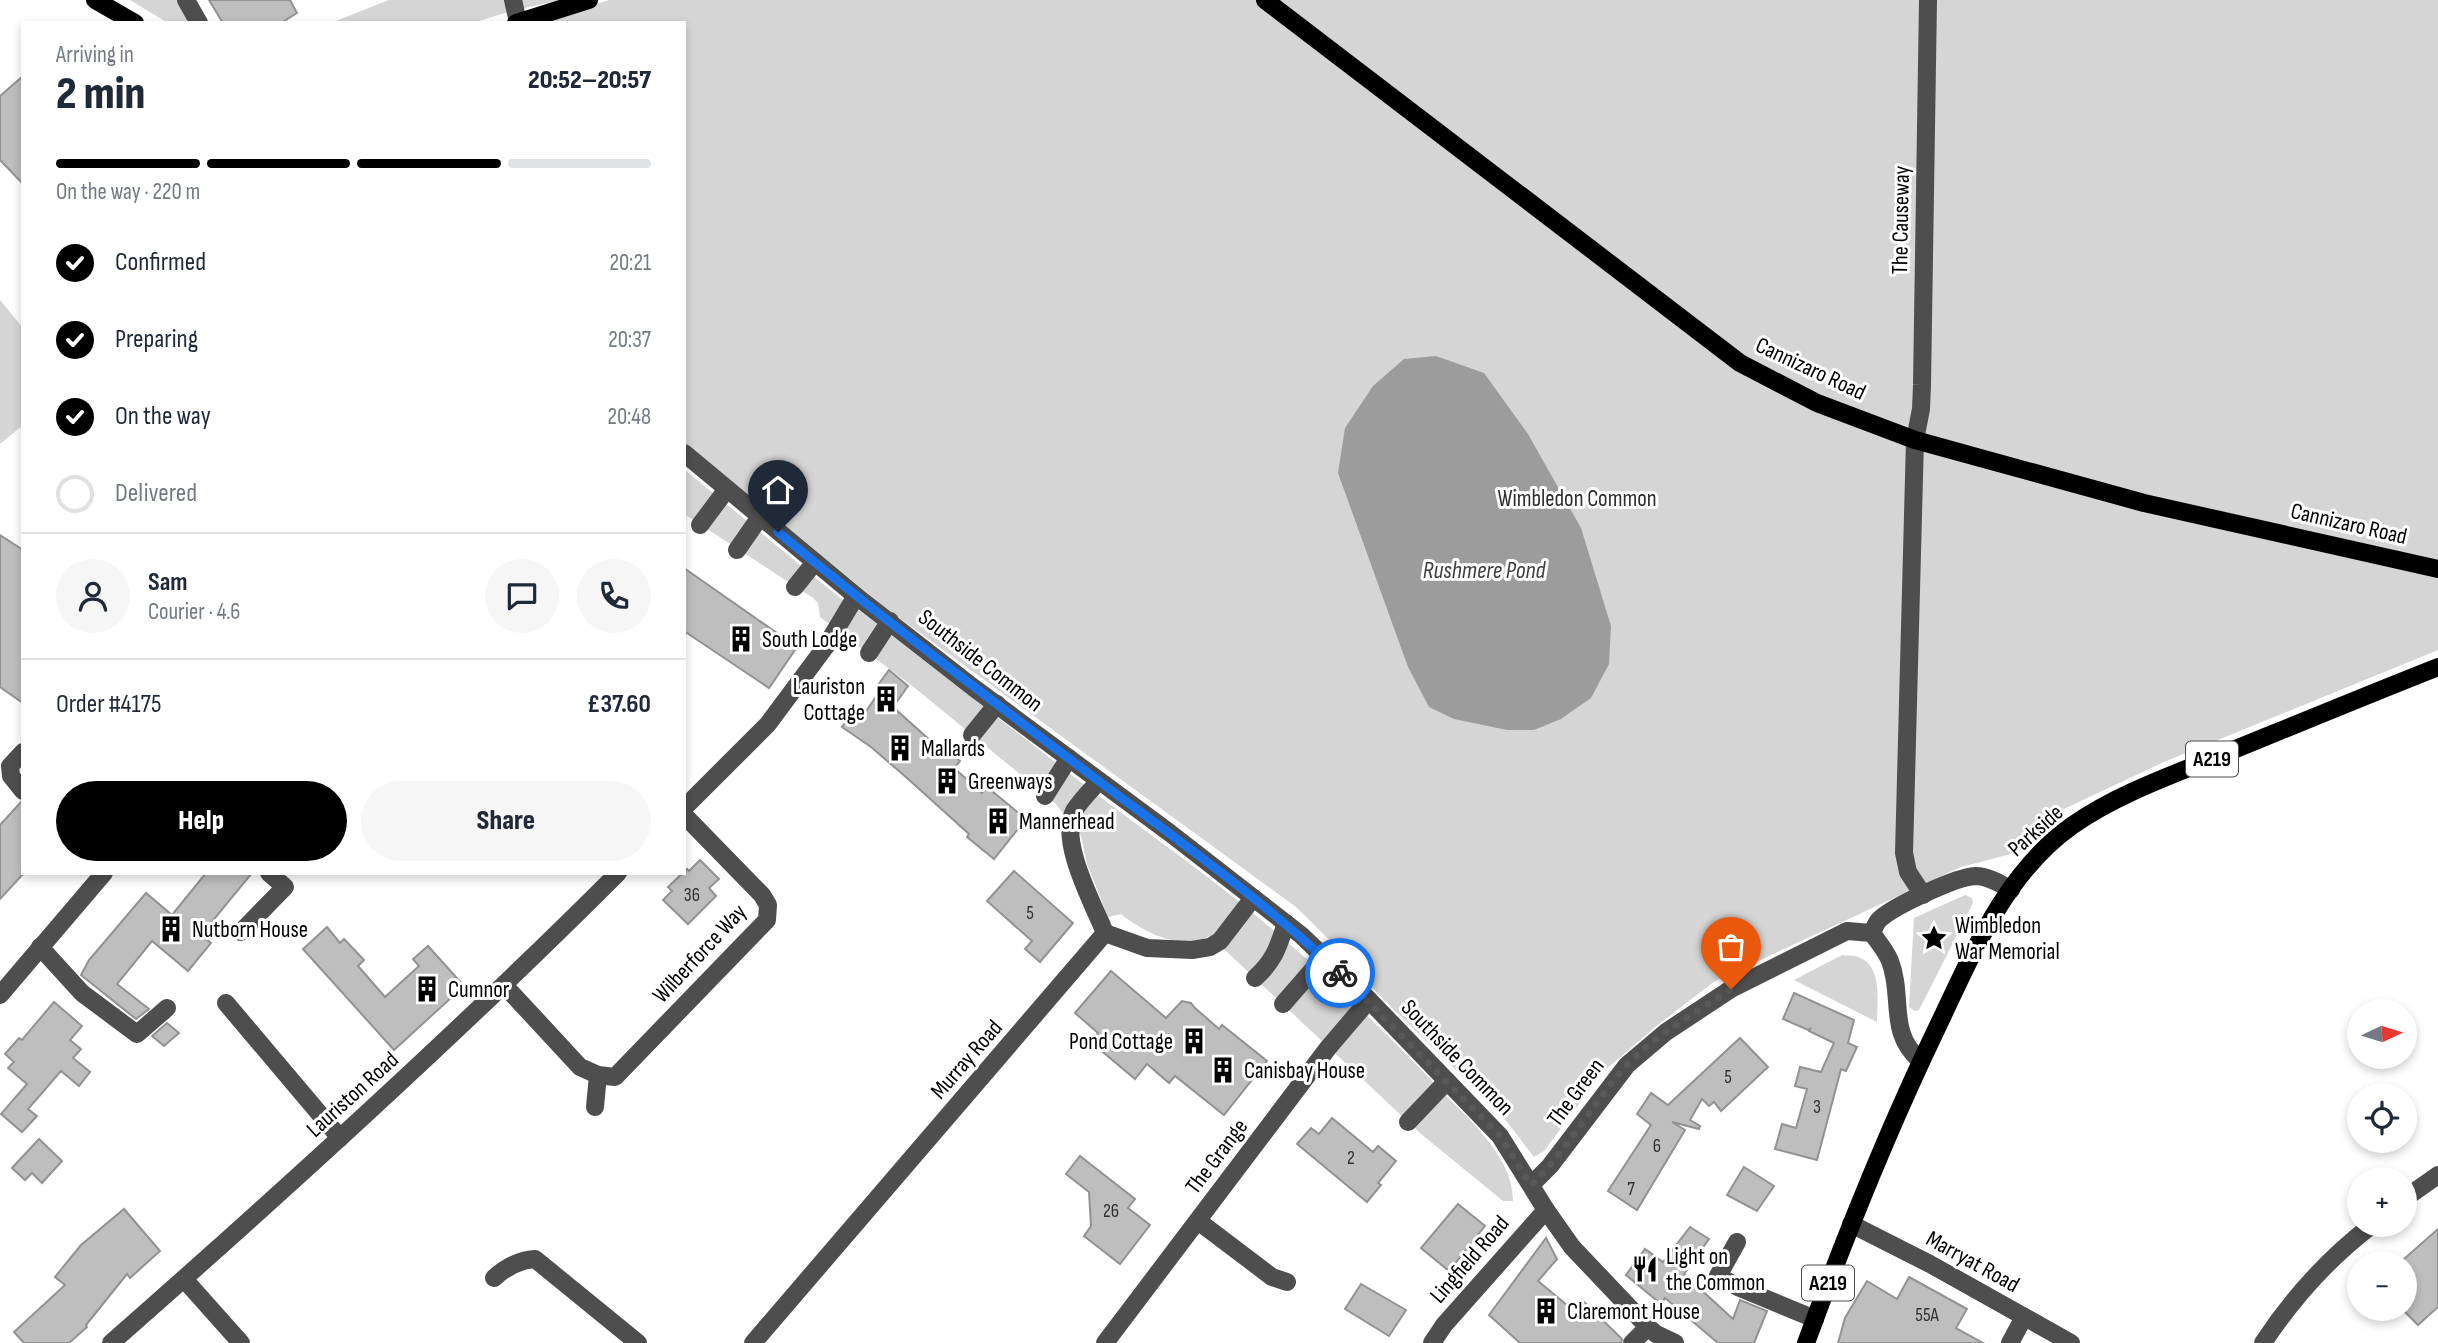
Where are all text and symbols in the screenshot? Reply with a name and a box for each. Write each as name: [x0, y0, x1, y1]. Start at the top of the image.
text: Arriving in: [56, 41, 134, 69]
text: 20:52–20:57: [528, 65, 651, 96]
text: 2 min: [56, 67, 145, 122]
street label: The Causeway: [1886, 165, 1916, 275]
text: On the way · 220 m: [56, 178, 200, 206]
icon: check: [56, 244, 94, 282]
text: Confirmed: [115, 247, 206, 278]
text: 20:21: [610, 249, 651, 277]
icon: check: [56, 321, 94, 359]
text: Preparing: [115, 324, 198, 355]
text: 20:37: [608, 326, 651, 354]
street label: Cannizaro Road: [1751, 331, 1870, 407]
icon: check: [56, 398, 94, 436]
text: On the way: [115, 401, 211, 432]
text: 20:48: [607, 403, 651, 431]
pin: [748, 460, 808, 532]
icon: home: [759, 471, 797, 509]
text: Delivered: [115, 478, 197, 509]
park label: Wimbledon Common: [1497, 485, 1657, 513]
street label: Cannizaro Road: [2288, 497, 2410, 551]
water label: Rushmere Pond: [1423, 556, 1547, 585]
button: person: [56, 559, 130, 633]
button: chat: [485, 559, 559, 633]
button: phone: [577, 559, 651, 633]
text: Sam: [148, 567, 188, 598]
text: Courier · 4.6: [148, 598, 240, 626]
street label: Southside Common: [913, 603, 1048, 718]
building icon: South Lodge: [726, 624, 756, 654]
place label: South Lodge: [762, 626, 857, 654]
place label: Lauriston Cottage: [793, 673, 865, 727]
building icon: Lauriston Cottage: [871, 684, 901, 714]
text: Order #4175: [56, 689, 161, 720]
text: £37.60: [587, 689, 651, 720]
building icon: Mallards: [885, 733, 915, 763]
place label: Mallards: [921, 735, 985, 763]
road number: A219: [2186, 742, 2238, 776]
building icon: Greenways: [932, 766, 962, 796]
place label: Greenways: [968, 768, 1053, 796]
button: Help: [56, 781, 347, 861]
button: Share: [361, 781, 651, 861]
street label: Parkside: [2002, 799, 2069, 863]
building icon: Mannerhead: [983, 806, 1013, 836]
place label: Mannerhead: [1019, 808, 1115, 836]
house number: 36: [684, 884, 700, 907]
street label: Wilberforce Way: [647, 898, 753, 1009]
house number: 5: [1026, 902, 1034, 925]
place label: Wimbledon War Memorial: [1955, 912, 2060, 966]
building icon: Nutborn House: [156, 914, 186, 944]
place label: Nutborn House: [192, 916, 308, 944]
pin: [1701, 917, 1761, 989]
place icon: Wimbledon War Memorial: [1919, 923, 1949, 953]
icon: bag: [1712, 928, 1750, 966]
courier: [1305, 938, 1375, 1008]
icon: bike: [1321, 954, 1359, 992]
building icon: Cumnor: [412, 974, 442, 1004]
place label: Cumnor: [448, 976, 510, 1004]
street label: Southside Common: [1395, 994, 1520, 1121]
north arrow: [2347, 999, 2417, 1069]
map controls: [2347, 999, 2417, 1321]
street label: Murray Road: [925, 1014, 1009, 1105]
building icon: Pond Cottage: [1179, 1026, 1209, 1056]
place label: Pond Cottage: [1069, 1028, 1173, 1056]
street label: Lauriston Road: [301, 1046, 405, 1143]
street label: The Green: [1541, 1053, 1610, 1132]
building icon: Canisbay House: [1208, 1055, 1238, 1085]
place label: Canisbay House: [1244, 1057, 1365, 1085]
house number: 5: [1724, 1066, 1732, 1089]
button: locate: [2347, 1083, 2417, 1153]
house number: 3: [1813, 1096, 1821, 1119]
street label: The Grange: [1180, 1114, 1254, 1200]
house number: 6: [1653, 1135, 1661, 1158]
house number: 2: [1347, 1147, 1355, 1170]
button: +: [2347, 1167, 2417, 1237]
house number: 7: [1627, 1178, 1635, 1201]
house number: 26: [1103, 1200, 1119, 1223]
street label: Lingfield Road: [1424, 1210, 1515, 1309]
street label: Marryat Road: [1921, 1225, 2024, 1299]
place label: Light on the Common: [1666, 1243, 1765, 1297]
button: −: [2347, 1251, 2417, 1321]
restaurant icon: Light on the Common: [1630, 1254, 1660, 1284]
road number: A219: [1802, 1266, 1854, 1300]
building icon: Claremont House: [1531, 1296, 1561, 1326]
place label: Claremont House: [1567, 1298, 1700, 1326]
house number: 55A: [1915, 1304, 1940, 1327]

